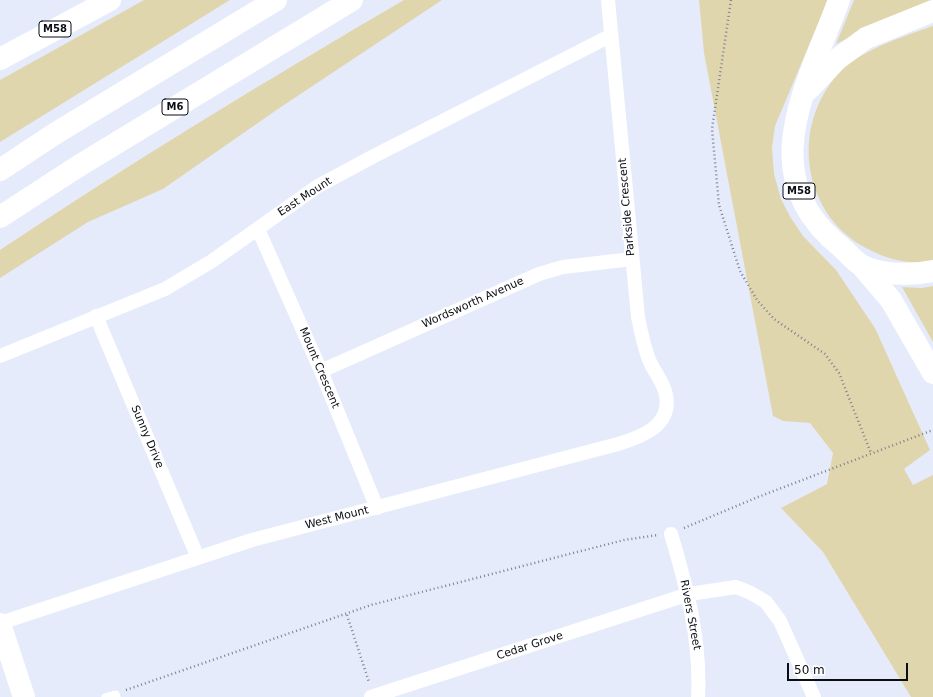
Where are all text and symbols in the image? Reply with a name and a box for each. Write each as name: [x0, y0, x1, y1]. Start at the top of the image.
road number: M58: [39, 21, 71, 37]
road number: M6: [162, 99, 188, 115]
street label: Parkside Crescent: [616, 157, 638, 257]
street label: East Mount: [276, 175, 334, 219]
road number: M58: [783, 183, 815, 199]
street label: Wordsworth Avenue: [420, 275, 526, 331]
street label: Mount Crescent: [296, 326, 342, 410]
street label: Sunny Drive: [128, 403, 166, 471]
street label: West Mount: [304, 504, 370, 532]
street label: Rivers Street: [677, 579, 703, 651]
street label: Cedar Grove: [495, 629, 565, 663]
scale bar: [789, 655, 910, 681]
text: 50 m: [794, 663, 825, 677]

